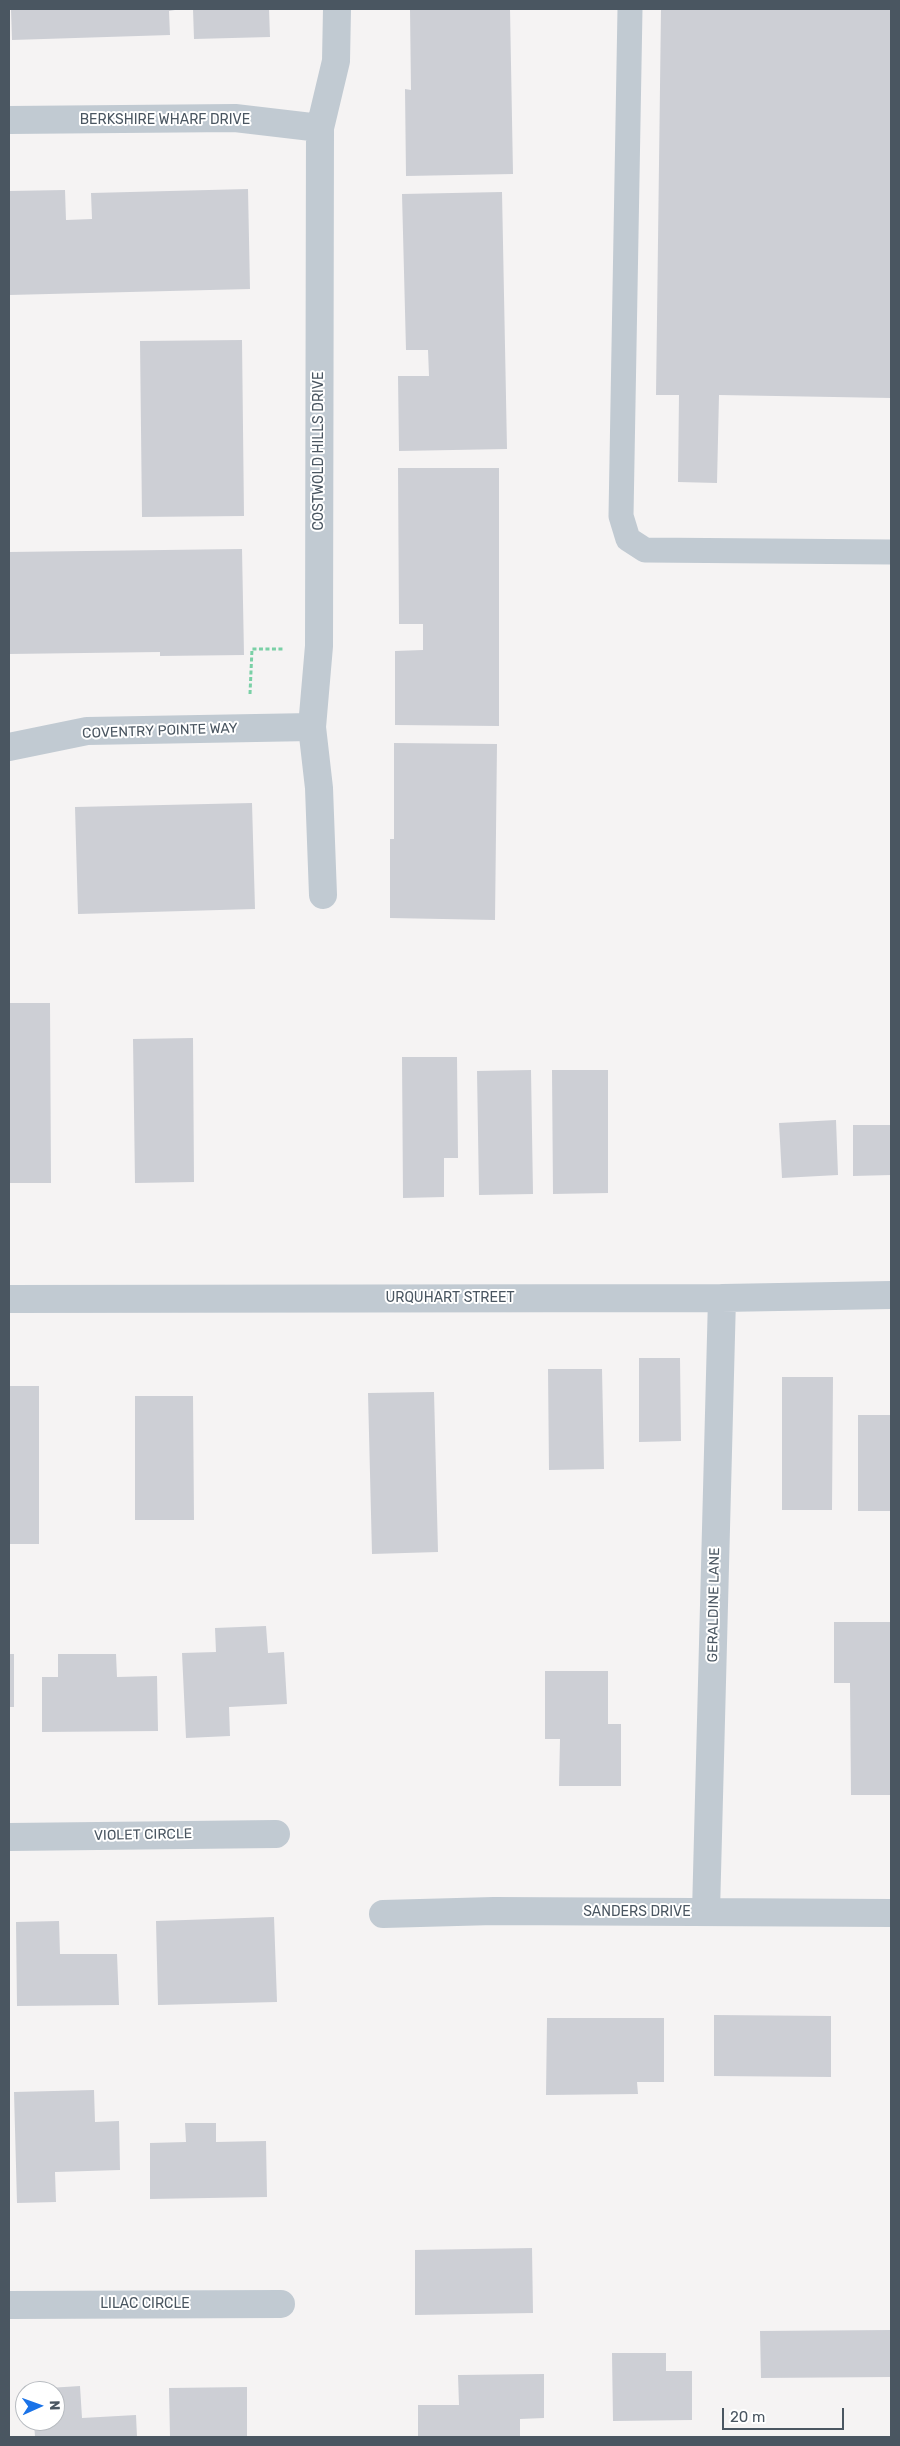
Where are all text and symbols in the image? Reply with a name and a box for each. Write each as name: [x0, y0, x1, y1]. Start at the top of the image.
street label: BERKSHIRE WHARF DRIVE: [80, 112, 250, 128]
street label: COSTWOLD HILLS DRIVE: [311, 371, 327, 531]
street label: COVENTRY POINTE WAY: [82, 720, 238, 742]
street label: URQUHART STREET: [385, 1290, 515, 1306]
street label: GERALDINE LANE: [705, 1547, 723, 1663]
street label: VIOLET CIRCLE: [94, 1826, 192, 1844]
street label: SANDERS DRIVE: [583, 1904, 691, 1920]
street label: LILAC CIRCLE: [100, 2296, 190, 2312]
north arrow: [15, 2381, 65, 2431]
scale bar: [725, 2398, 848, 2430]
text: N: [46, 2400, 63, 2411]
text: 20 m: [730, 2408, 765, 2426]

